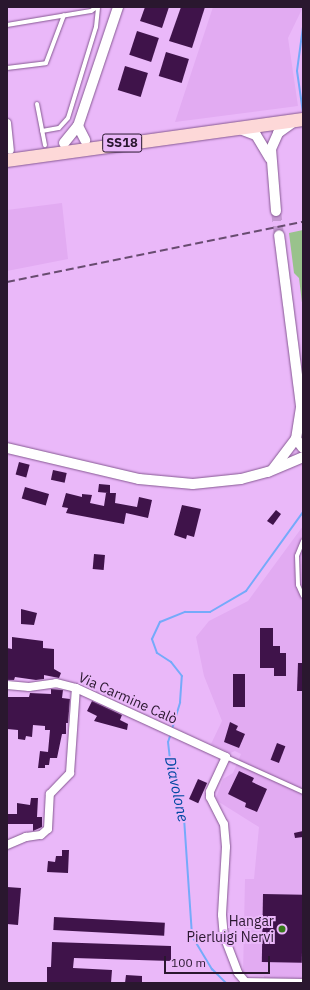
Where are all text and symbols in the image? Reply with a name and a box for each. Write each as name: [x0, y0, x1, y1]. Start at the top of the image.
road number: SS18: [102, 132, 142, 154]
street label: Via Carmine Calò: [76, 669, 180, 727]
water label: Diavolone: [161, 755, 193, 823]
place label: Hangar Pierluigi Nervi: [186, 913, 274, 946]
marker: Hangar Pierluigi Nervi: [277, 924, 287, 934]
scale bar: [166, 948, 272, 974]
text: 100 m: [171, 955, 206, 970]

